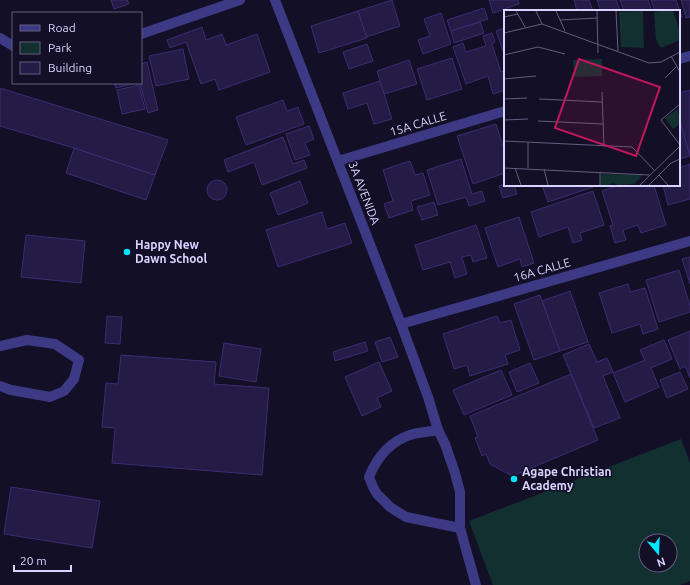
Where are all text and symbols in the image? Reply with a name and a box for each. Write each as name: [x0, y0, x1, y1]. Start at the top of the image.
inset map: [504, 10, 680, 186]
legend: [12, 12, 142, 84]
text: Road: [48, 21, 76, 34]
text: Park: [48, 41, 72, 54]
text: Building: [48, 61, 92, 74]
street label: 15A CALLE: [388, 109, 448, 138]
street label: 3A AVENIDA: [346, 159, 383, 226]
place label: Happy New Dawn School: [135, 238, 208, 265]
marker: Happy New Dawn School: [122, 247, 132, 257]
street label: 16A CALLE: [512, 255, 572, 284]
place label: Agape Christian Academy: [522, 465, 612, 492]
marker: Agape Christian Academy: [509, 474, 519, 484]
north arrow: [638, 533, 678, 573]
scale bar: [14, 547, 71, 573]
text: 20 m: [20, 554, 47, 567]
text: N: [655, 555, 667, 569]

